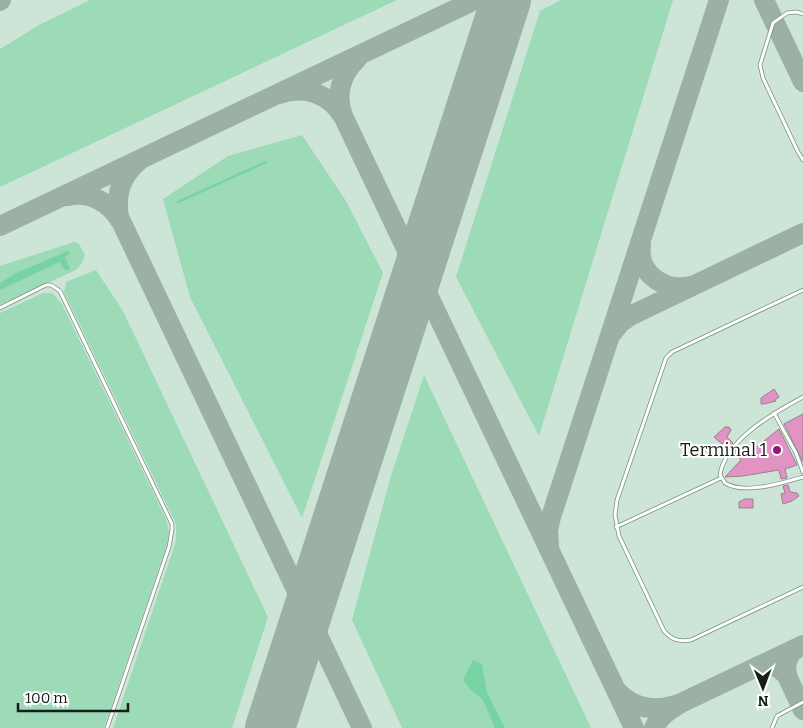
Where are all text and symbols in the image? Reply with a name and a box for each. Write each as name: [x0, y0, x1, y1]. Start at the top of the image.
place label: Terminal 1: [680, 439, 768, 461]
marker: Terminal 1: [771, 444, 783, 456]
north arrow: [738, 663, 788, 713]
scale bar: [18, 680, 128, 712]
text: 100 m: [25, 689, 68, 707]
text: N: [757, 692, 769, 709]

